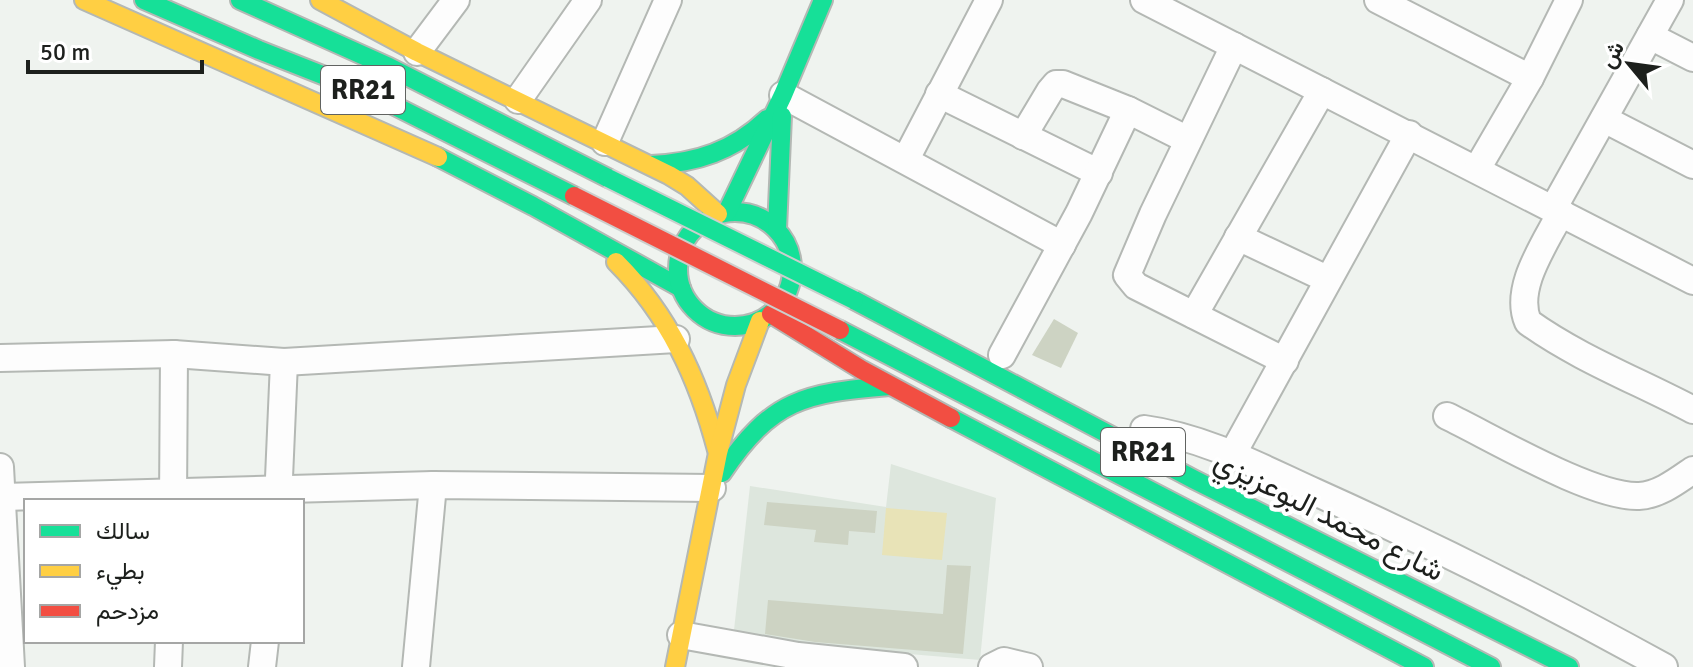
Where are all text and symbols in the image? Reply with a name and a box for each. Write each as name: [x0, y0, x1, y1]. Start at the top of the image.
scale bar: [28, 24, 202, 74]
north arrow: [1589, 24, 1669, 104]
text: ش: [1594, 36, 1630, 73]
text: 50 m: [40, 37, 90, 67]
road number: RR21: [321, 66, 405, 114]
road number: RR21: [1101, 428, 1185, 476]
street label: شارع محمد البوعزيزي: [1206, 442, 1450, 594]
legend: [24, 499, 304, 643]
text: سالك: [96, 516, 150, 546]
text: بطيء: [96, 556, 145, 590]
text: مزدحم: [96, 596, 159, 627]

